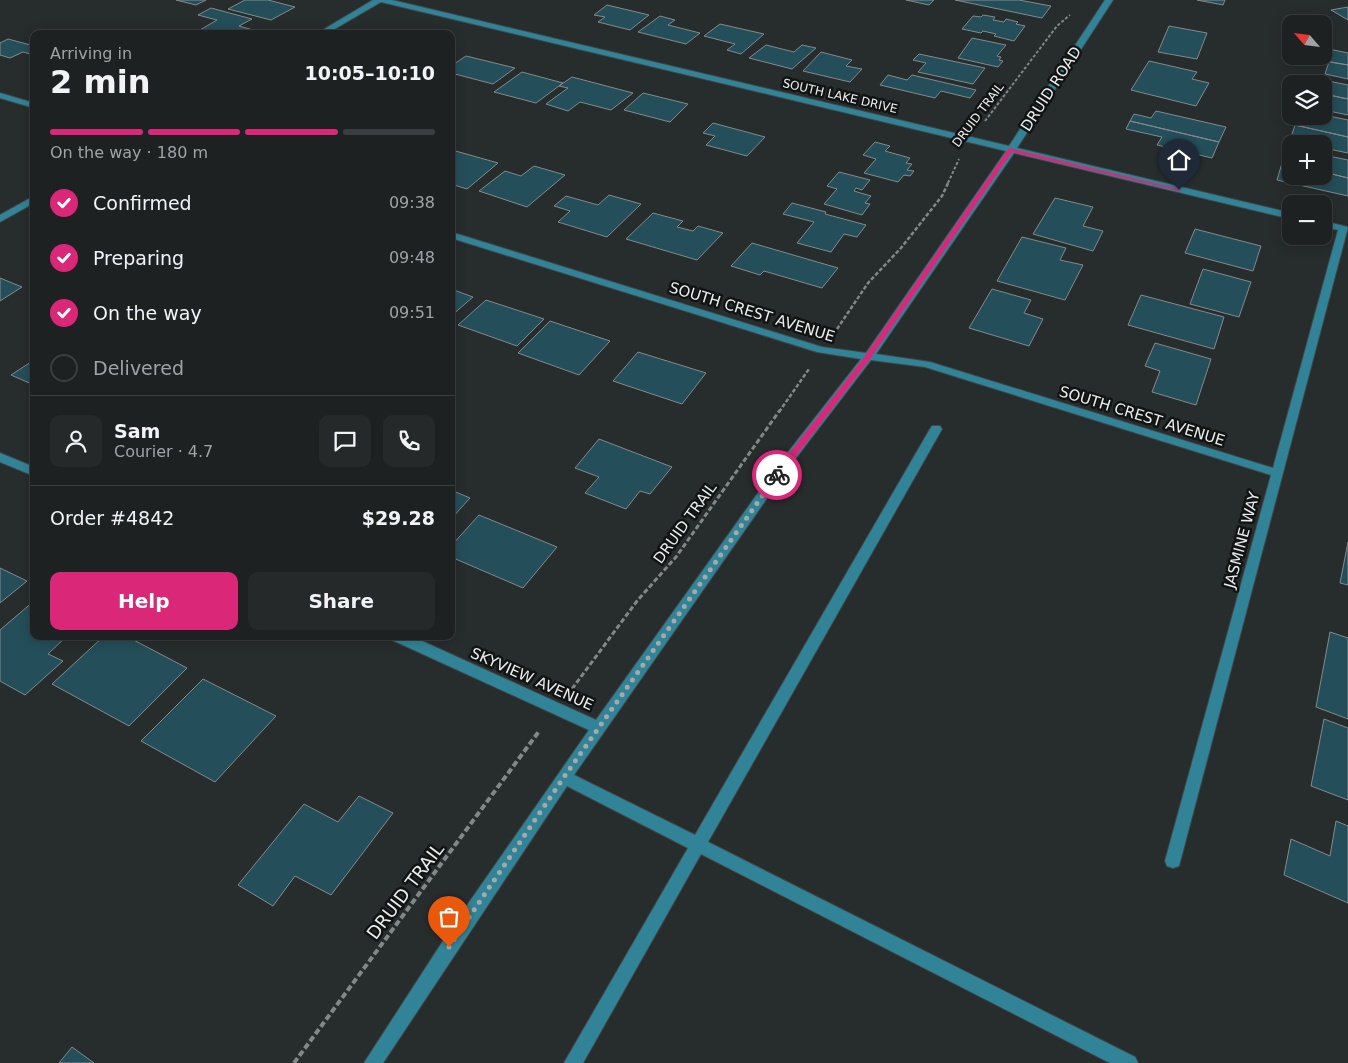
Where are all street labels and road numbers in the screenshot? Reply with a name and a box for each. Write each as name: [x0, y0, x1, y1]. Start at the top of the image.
street label: DRUID ROAD: [1017, 43, 1085, 135]
street label: SOUTH LAKE DRIVE: [781, 76, 899, 116]
street label: DRUID TRAIL: [949, 80, 1007, 150]
street label: SOUTH CREST AVENUE: [667, 278, 837, 346]
street label: SOUTH CREST AVENUE: [1057, 382, 1227, 450]
street label: DRUID TRAIL: [650, 478, 721, 567]
street label: JASMINE WAY: [1220, 489, 1264, 591]
street label: SKYVIEW AVENUE: [468, 644, 596, 714]
street label: DRUID TRAIL: [362, 839, 448, 943]

